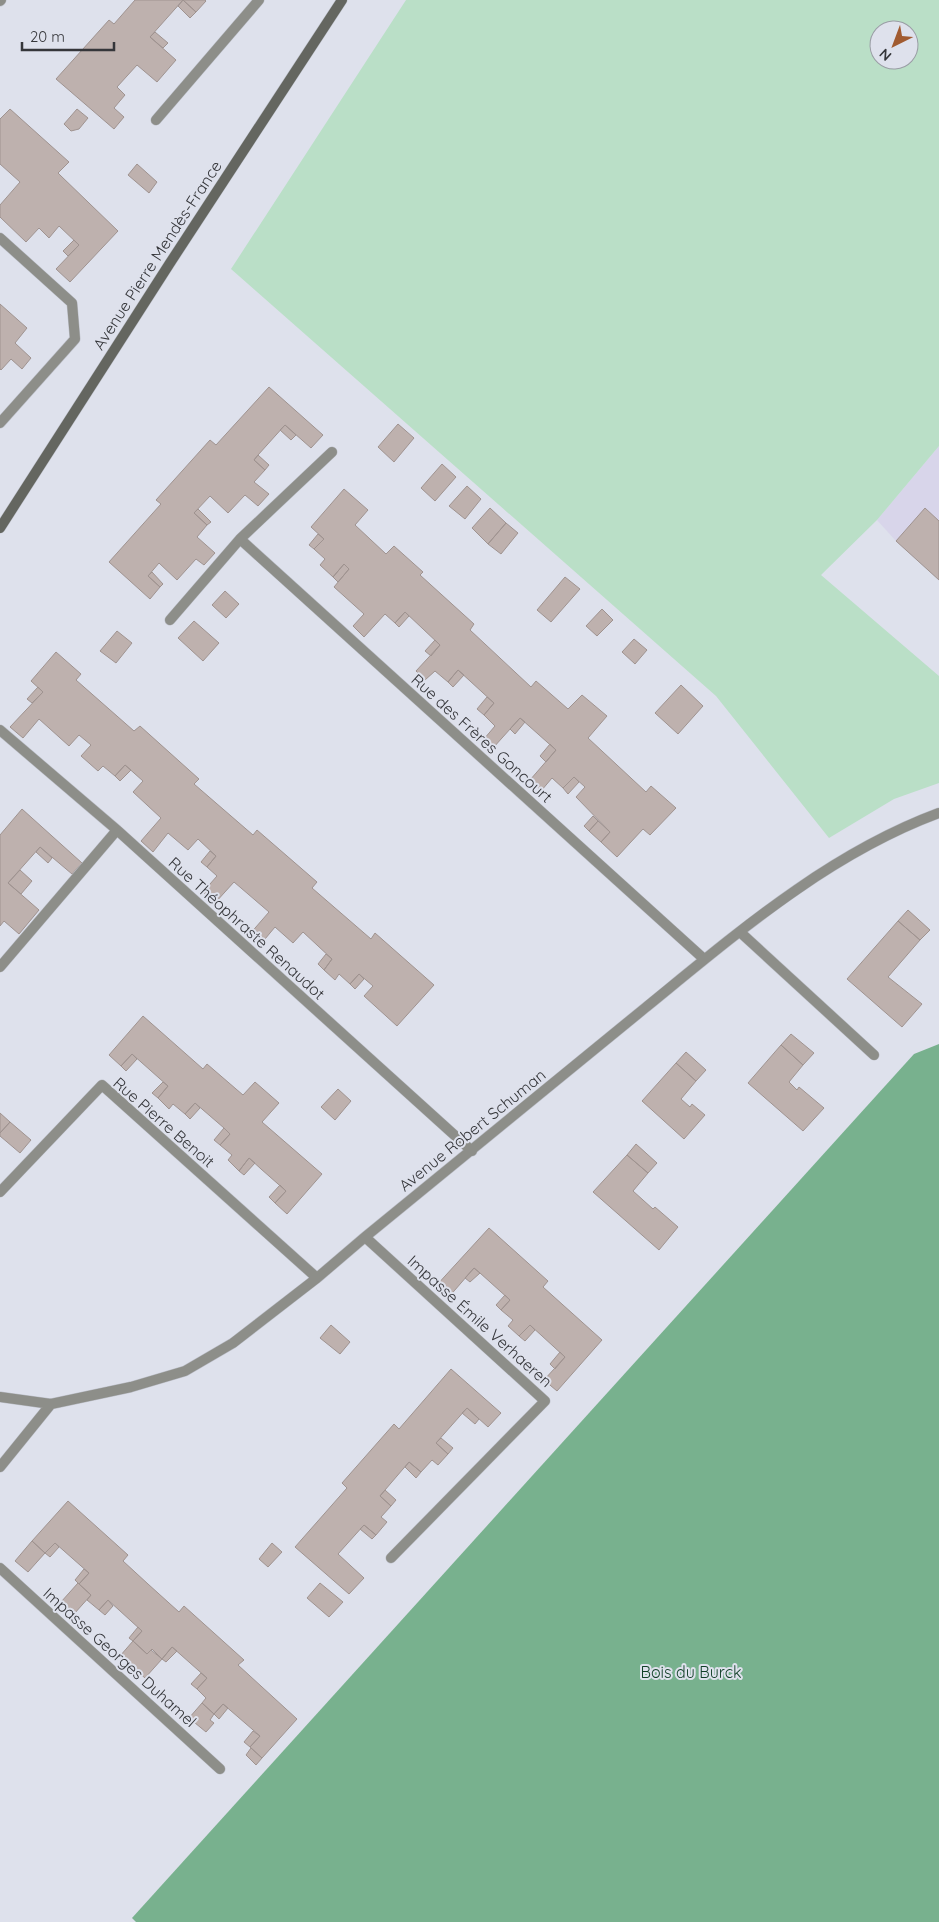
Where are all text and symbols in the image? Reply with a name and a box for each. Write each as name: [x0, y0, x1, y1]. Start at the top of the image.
scale bar: [22, 20, 115, 52]
north arrow: [869, 20, 919, 70]
text: 20 m: [30, 27, 65, 46]
text: N: [875, 45, 895, 65]
street label: Avenue Pierre Mendès-France: [88, 157, 226, 353]
street label: Rue des Frères Goncourt: [407, 669, 557, 807]
street label: Rue Théophraste Renaudot: [165, 852, 329, 1004]
street label: Avenue Robert Schuman: [395, 1065, 549, 1195]
street label: Rue Pierre Benoit: [109, 1073, 219, 1171]
street label: Impasse Émile Verhaeren: [404, 1251, 556, 1391]
street label: Impasse Georges Duhamel: [39, 1583, 201, 1731]
park label: Bois du Burck: [641, 1662, 741, 1682]

